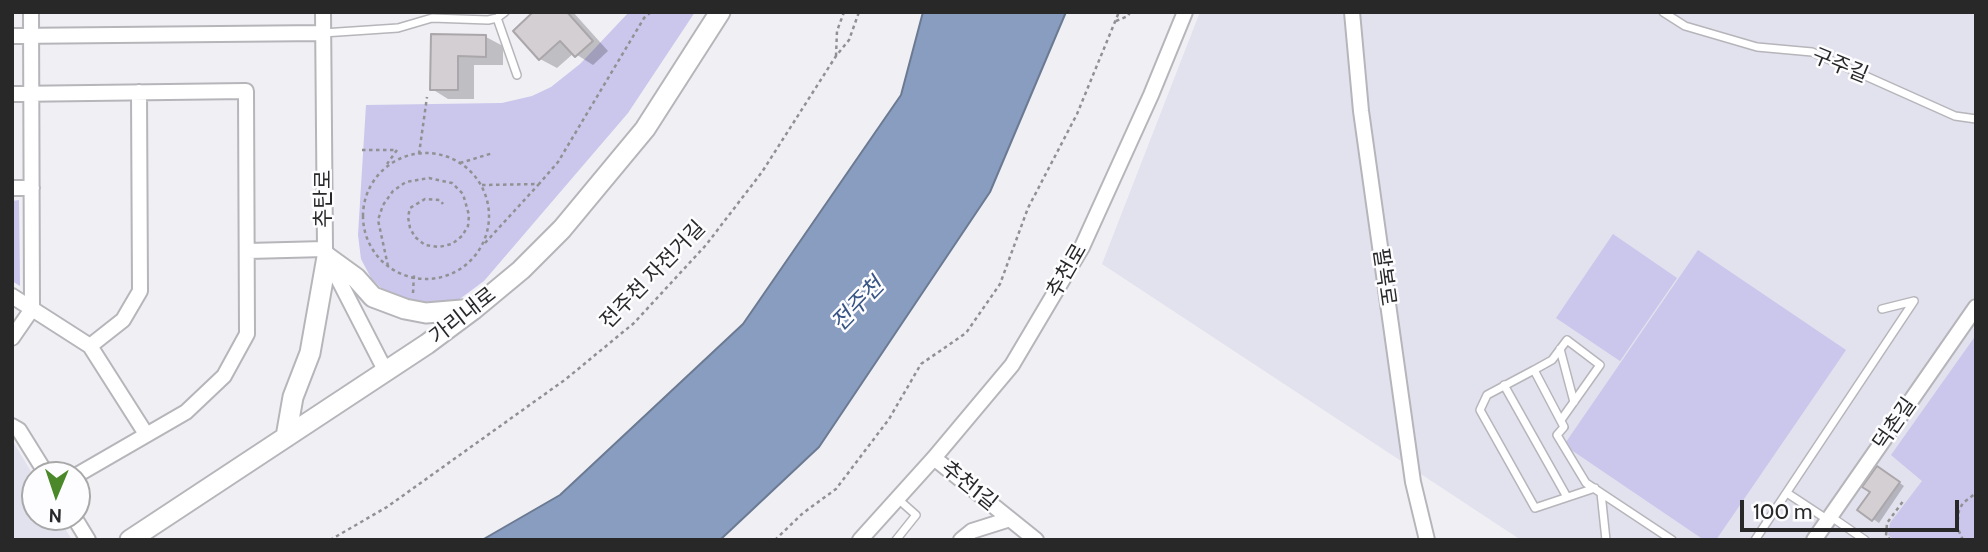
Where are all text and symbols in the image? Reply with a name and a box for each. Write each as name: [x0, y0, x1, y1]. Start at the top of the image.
street label: 구주길: [1808, 43, 1872, 89]
street label: 추탄로: [311, 170, 337, 228]
street label: 전주천 자전거길: [595, 216, 711, 334]
street label: 추천로: [1042, 240, 1092, 302]
street label: 팔복로: [1367, 247, 1401, 307]
water label: 전주천: [826, 273, 890, 337]
street label: 가리내로: [425, 282, 501, 350]
street label: 덕촌길: [1868, 393, 1922, 455]
street label: 추천1길: [936, 456, 1002, 516]
north arrow: [21, 461, 91, 531]
scale bar: [1743, 486, 1962, 530]
text: 100 m: [1753, 499, 1812, 524]
text: N: [48, 504, 62, 527]

